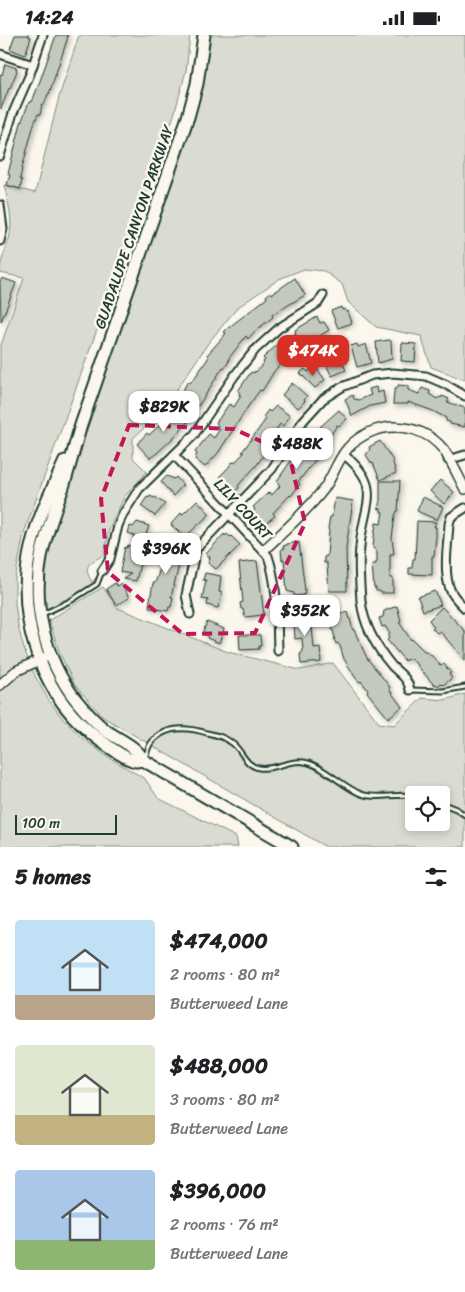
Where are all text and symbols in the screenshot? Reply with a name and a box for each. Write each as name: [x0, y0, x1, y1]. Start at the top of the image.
text: 14:24: [25, 1, 74, 34]
street label: GUADALUPE CANYON PARKWAY: [87, 120, 182, 332]
pin: $474K: [278, 335, 348, 377]
text: $474K: [288, 336, 338, 365]
pin: $829K: [129, 391, 199, 433]
text: $829K: [139, 392, 189, 421]
pin: $488K: [262, 427, 332, 470]
text: $488K: [272, 429, 322, 458]
street label: LILY COURT: [207, 472, 280, 547]
pin: $396K: [131, 533, 201, 575]
text: $396K: [142, 534, 190, 563]
pin: $352K: [270, 595, 340, 637]
text: $352K: [281, 596, 329, 625]
map controls: [405, 786, 450, 831]
button: locate: [405, 786, 450, 831]
text: 100 m: [22, 811, 60, 836]
scale bar: [15, 812, 118, 835]
text: 5 homes: [15, 858, 91, 896]
icon: filters: [422, 863, 450, 891]
text: $474,000: [170, 922, 268, 960]
icon: home: [55, 940, 115, 1000]
text: 2 rooms · 80 m²: [170, 960, 280, 989]
text: Butterweed Lane: [170, 989, 288, 1018]
text: $488,000: [170, 1047, 268, 1085]
icon: home: [55, 1065, 115, 1125]
text: 3 rooms · 80 m²: [170, 1085, 280, 1114]
text: Butterweed Lane: [170, 1114, 288, 1143]
text: $396,000: [170, 1172, 266, 1210]
icon: home: [55, 1190, 115, 1250]
text: 2 rooms · 76 m²: [170, 1210, 279, 1239]
text: Butterweed Lane: [170, 1239, 288, 1268]

